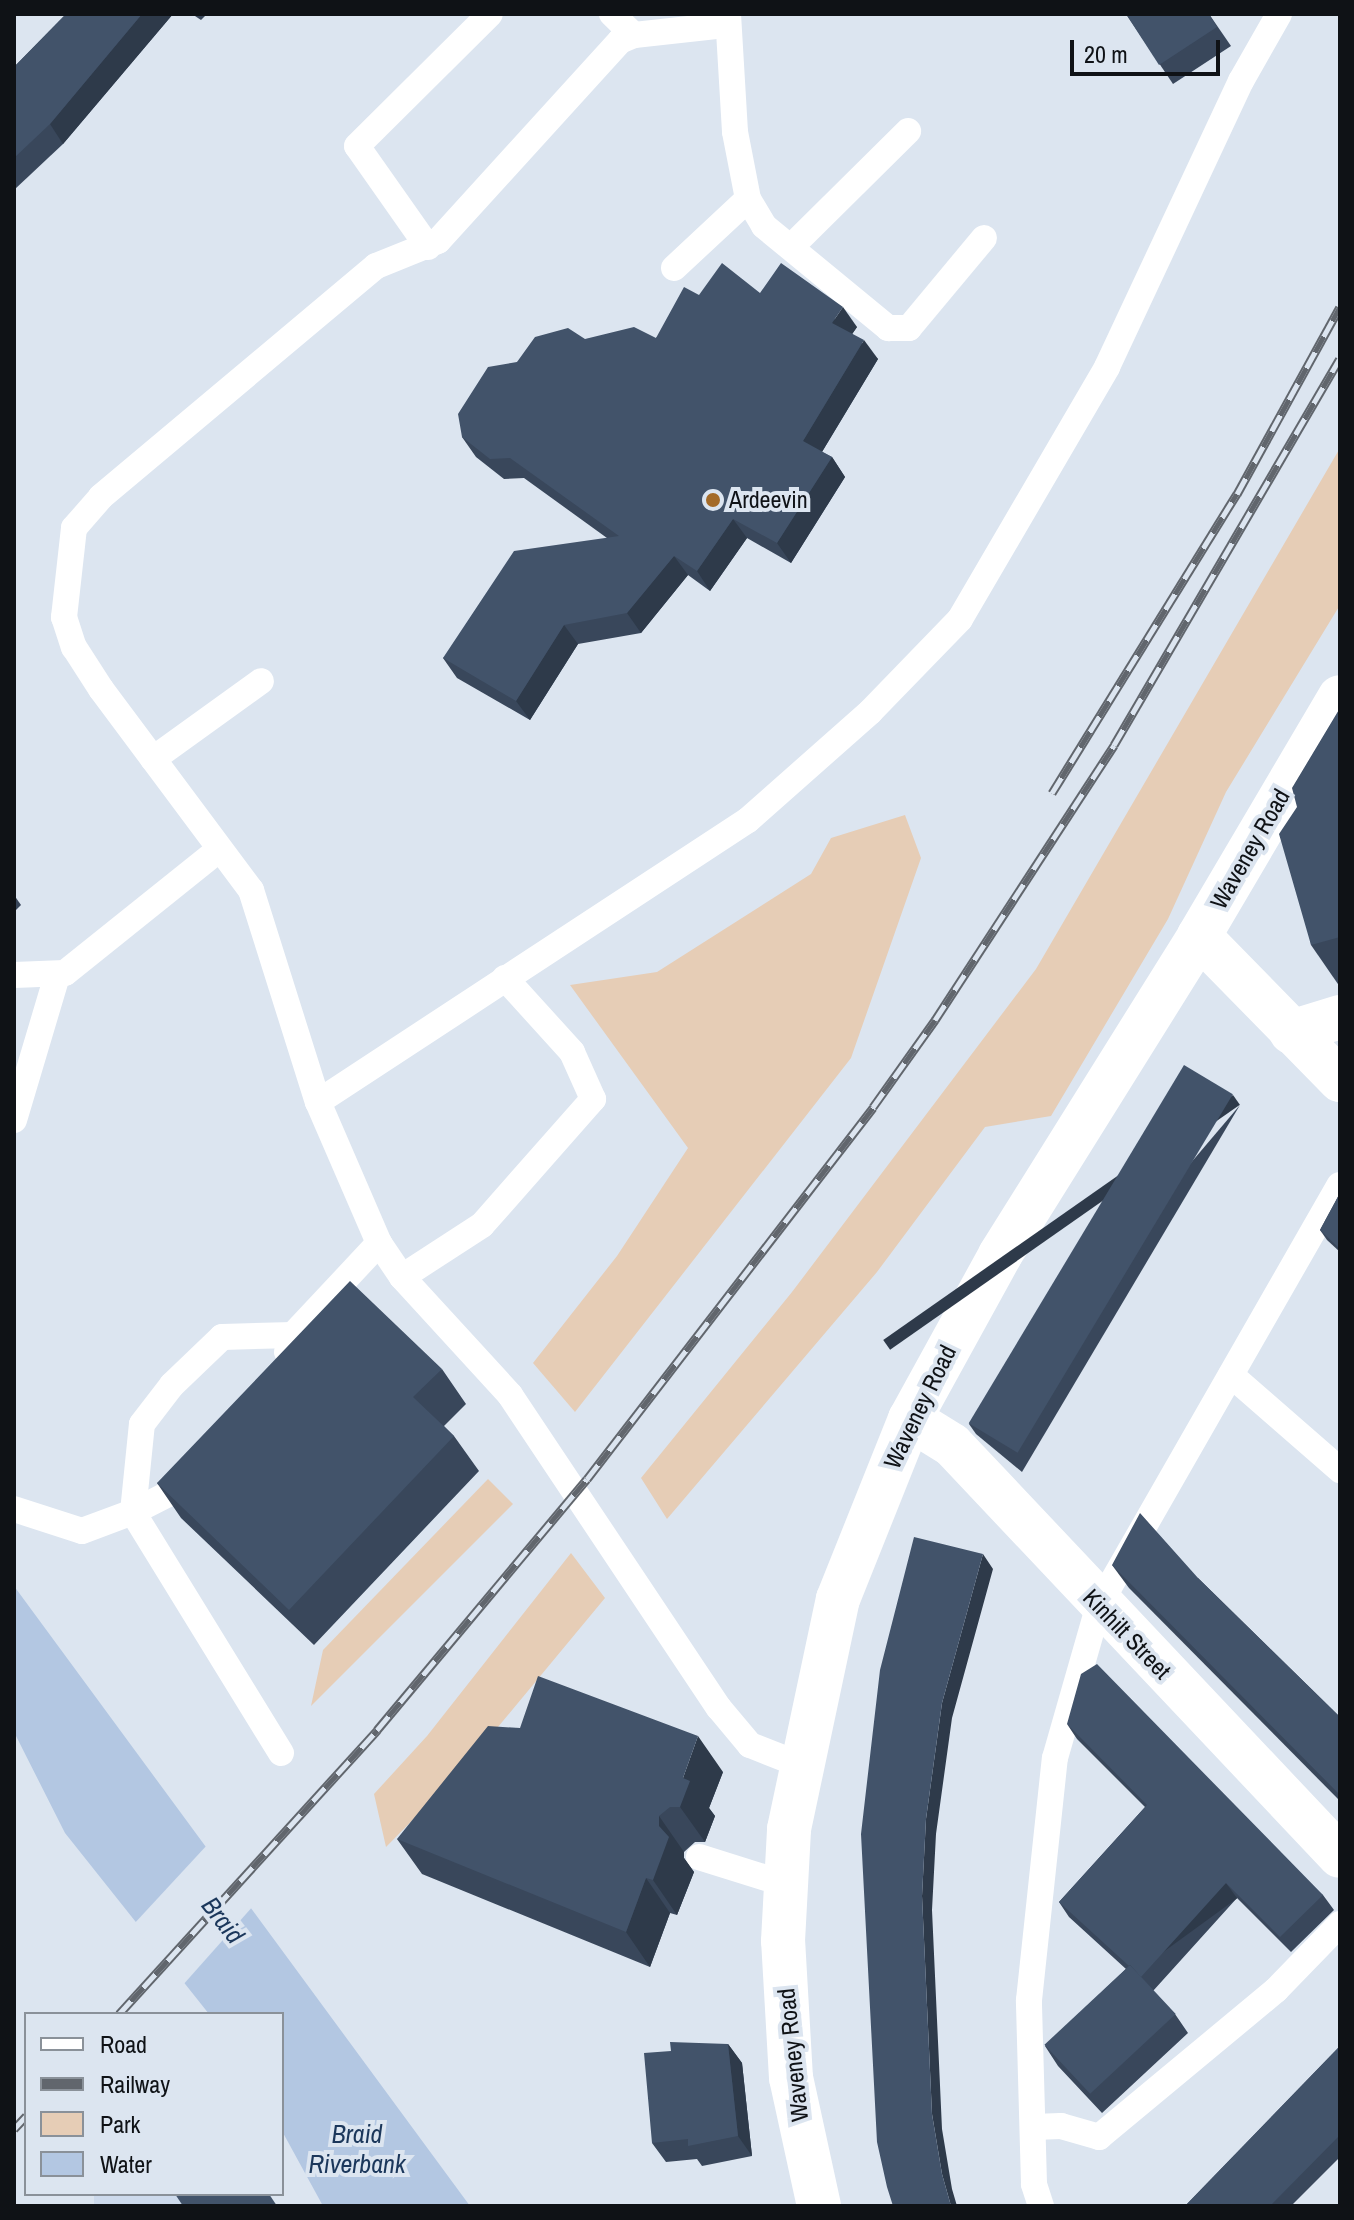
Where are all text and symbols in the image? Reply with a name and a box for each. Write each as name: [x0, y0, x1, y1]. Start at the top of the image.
scale bar: [1074, 24, 1224, 74]
text: 20 m: [1084, 38, 1128, 70]
place label: Ardeevin: [729, 486, 808, 514]
marker: Ardeevin: [704, 491, 722, 509]
street label: Waveney Road: [1204, 784, 1296, 914]
street label: Waveney Road: [878, 1341, 962, 1473]
street label: Kinhilt Street: [1077, 1583, 1177, 1685]
water label: Braid: [195, 1890, 251, 1950]
street label: Waveney Road: [772, 1987, 814, 2123]
legend: [24, 2012, 284, 2196]
text: Road: [100, 2028, 147, 2060]
text: Railway: [100, 2068, 170, 2100]
text: Park: [100, 2108, 140, 2140]
water label: Braid Riverbank: [308, 2118, 406, 2180]
text: Water: [100, 2148, 152, 2180]

